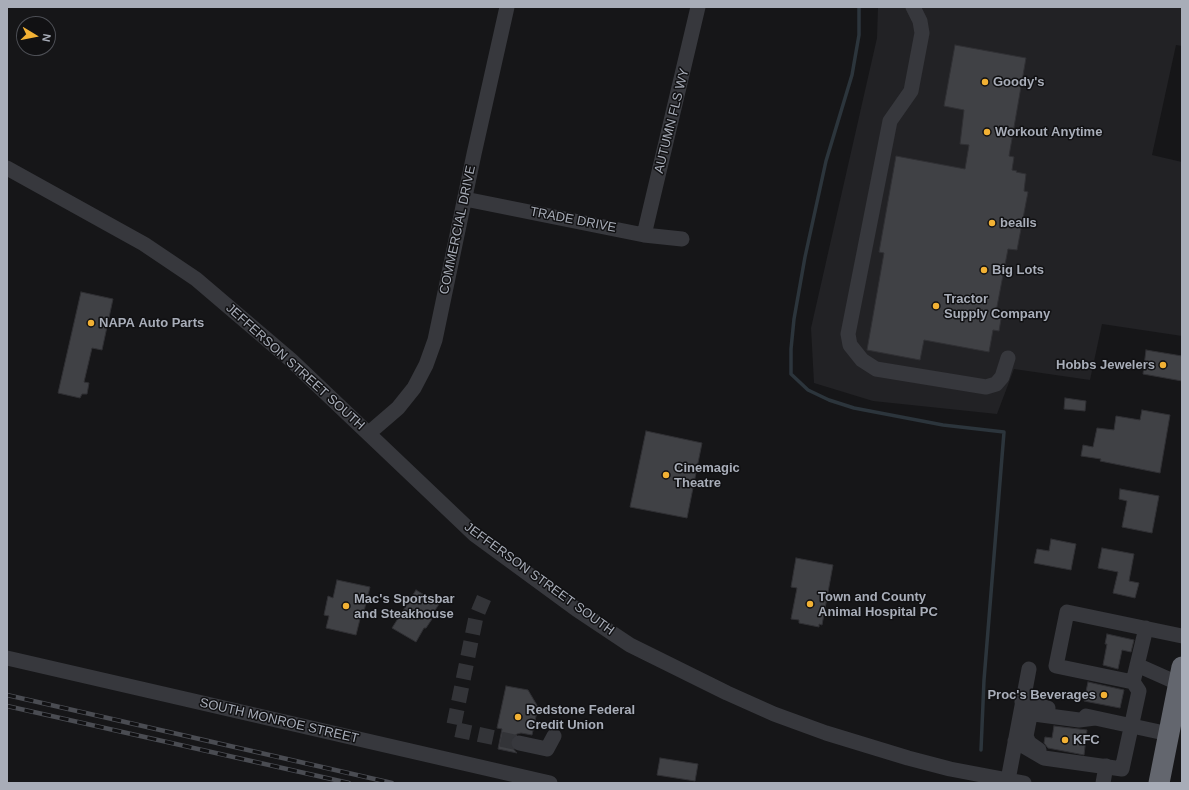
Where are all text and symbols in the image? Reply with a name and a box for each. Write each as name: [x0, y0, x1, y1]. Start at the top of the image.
north arrow: [16, 16, 56, 56]
text: N: [40, 33, 53, 43]
street label: AUTUMN FLS WY: [651, 67, 693, 175]
place label: Goody's: [993, 74, 1044, 90]
marker: Goody's: [980, 77, 990, 87]
place label: Workout Anytime: [995, 124, 1102, 140]
marker: Workout Anytime: [982, 127, 992, 137]
street label: COMMERCIAL DRIVE: [437, 164, 479, 296]
street label: TRADE DRIVE: [529, 204, 617, 236]
place label: bealls: [1000, 215, 1037, 231]
marker: bealls: [987, 218, 997, 228]
place label: Big Lots: [992, 262, 1044, 278]
marker: Big Lots: [979, 265, 989, 275]
place label: Tractor Supply Company: [944, 291, 1050, 322]
street label: JEFFERSON STREET SOUTH: [222, 301, 368, 433]
marker: Tractor Supply Company: [931, 301, 941, 311]
place label: NAPA Auto Parts: [99, 315, 204, 331]
marker: NAPA Auto Parts: [86, 318, 96, 328]
place label: Hobbs Jewelers: [1056, 357, 1155, 373]
marker: Hobbs Jewelers: [1158, 360, 1168, 370]
place label: Cinemagic Theatre: [674, 460, 740, 491]
marker: Cinemagic Theatre: [661, 470, 671, 480]
street label: JEFFERSON STREET SOUTH: [461, 519, 617, 639]
place label: Town and County Animal Hospital PC: [818, 589, 938, 620]
place label: Mac's Sportsbar and Steakhouse: [354, 591, 455, 622]
marker: Town and County Animal Hospital PC: [805, 599, 815, 609]
marker: Mac's Sportsbar and Steakhouse: [341, 601, 351, 611]
place label: Proc's Beverages: [987, 687, 1096, 703]
marker: Proc's Beverages: [1099, 690, 1109, 700]
street label: SOUTH MONROE STREET: [198, 695, 360, 747]
place label: Redstone Federal Credit Union: [526, 702, 635, 733]
marker: Redstone Federal Credit Union: [513, 712, 523, 722]
place label: KFC: [1073, 732, 1100, 748]
marker: KFC: [1060, 735, 1070, 745]

